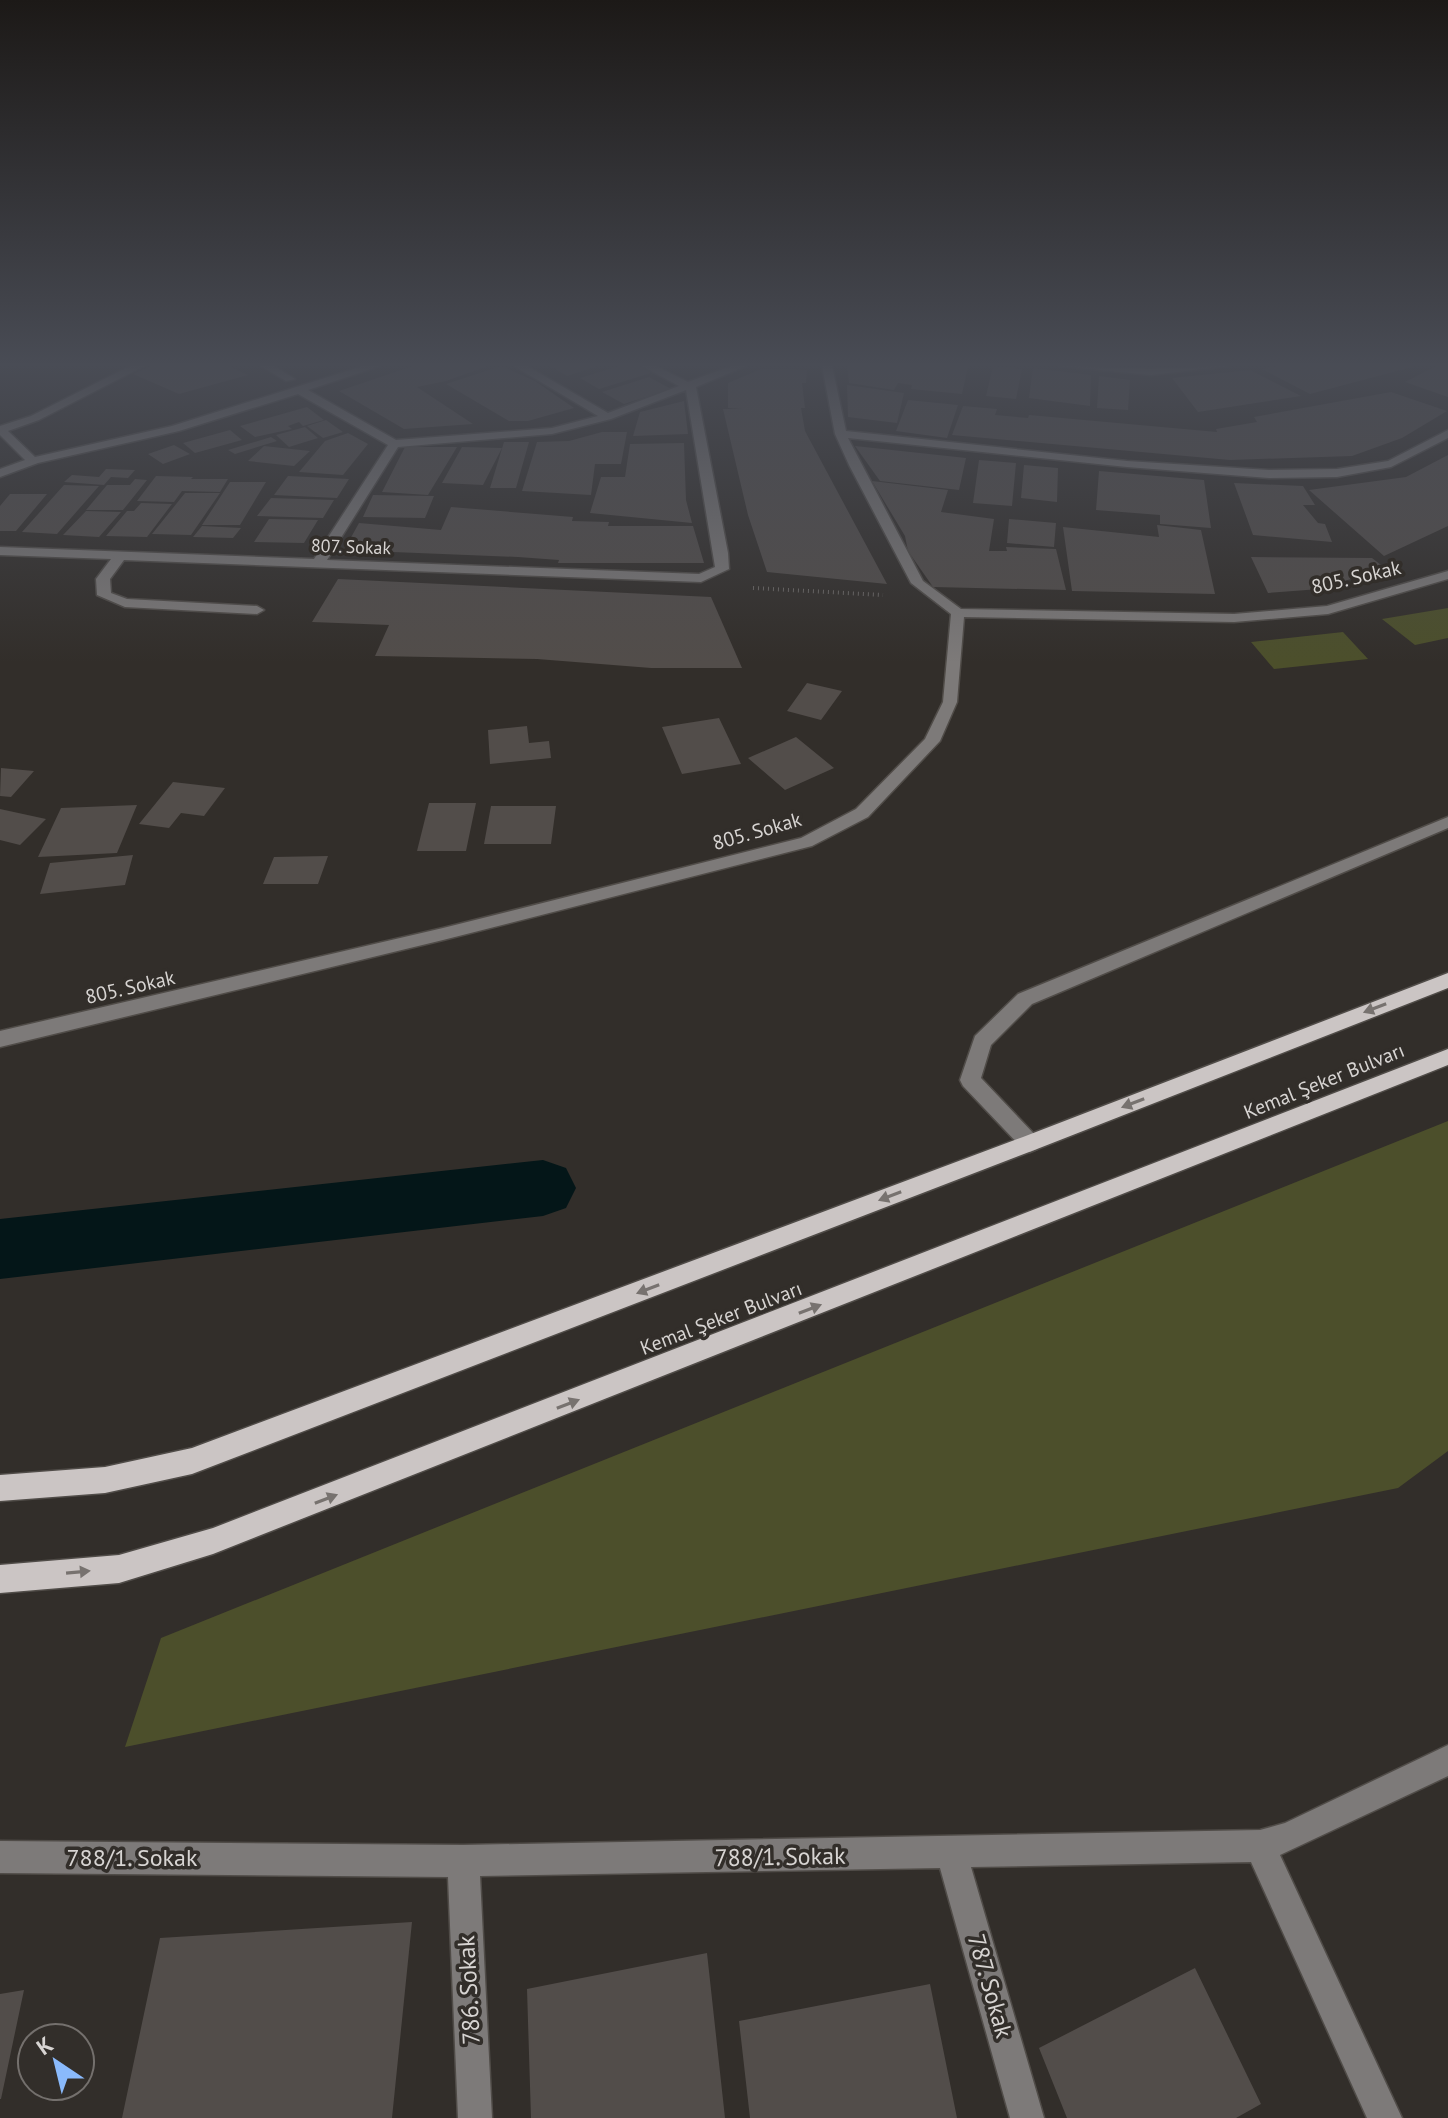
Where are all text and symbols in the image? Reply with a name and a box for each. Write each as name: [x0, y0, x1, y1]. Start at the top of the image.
street label: 807. Sokak: [311, 534, 392, 559]
street label: 805. Sokak: [1309, 554, 1404, 600]
street label: 805. Sokak: [710, 806, 805, 856]
street label: 805. Sokak: [83, 964, 178, 1010]
one-way arrow: [1363, 1002, 1387, 1015]
street label: Kemal Şeker Bulvarı: [1240, 1037, 1408, 1125]
one-way arrow: [1121, 1096, 1145, 1109]
one-way arrow: [878, 1190, 902, 1203]
street label: Kemal Şeker Bulvarı: [636, 1275, 806, 1361]
one-way arrow: [636, 1283, 660, 1296]
one-way arrow: [798, 1303, 822, 1316]
one-way arrow: [556, 1397, 580, 1410]
one-way arrow: [314, 1492, 338, 1505]
one-way arrow: [66, 1566, 91, 1579]
street label: 788/1. Sokak: [714, 1840, 846, 1873]
street label: 788/1. Sokak: [67, 1842, 198, 1873]
street label: 787. Sokak: [961, 1930, 1020, 2042]
street label: 786. Sokak: [450, 1934, 487, 2045]
north arrow: [16, 2022, 96, 2102]
text: K: [31, 2030, 58, 2061]

